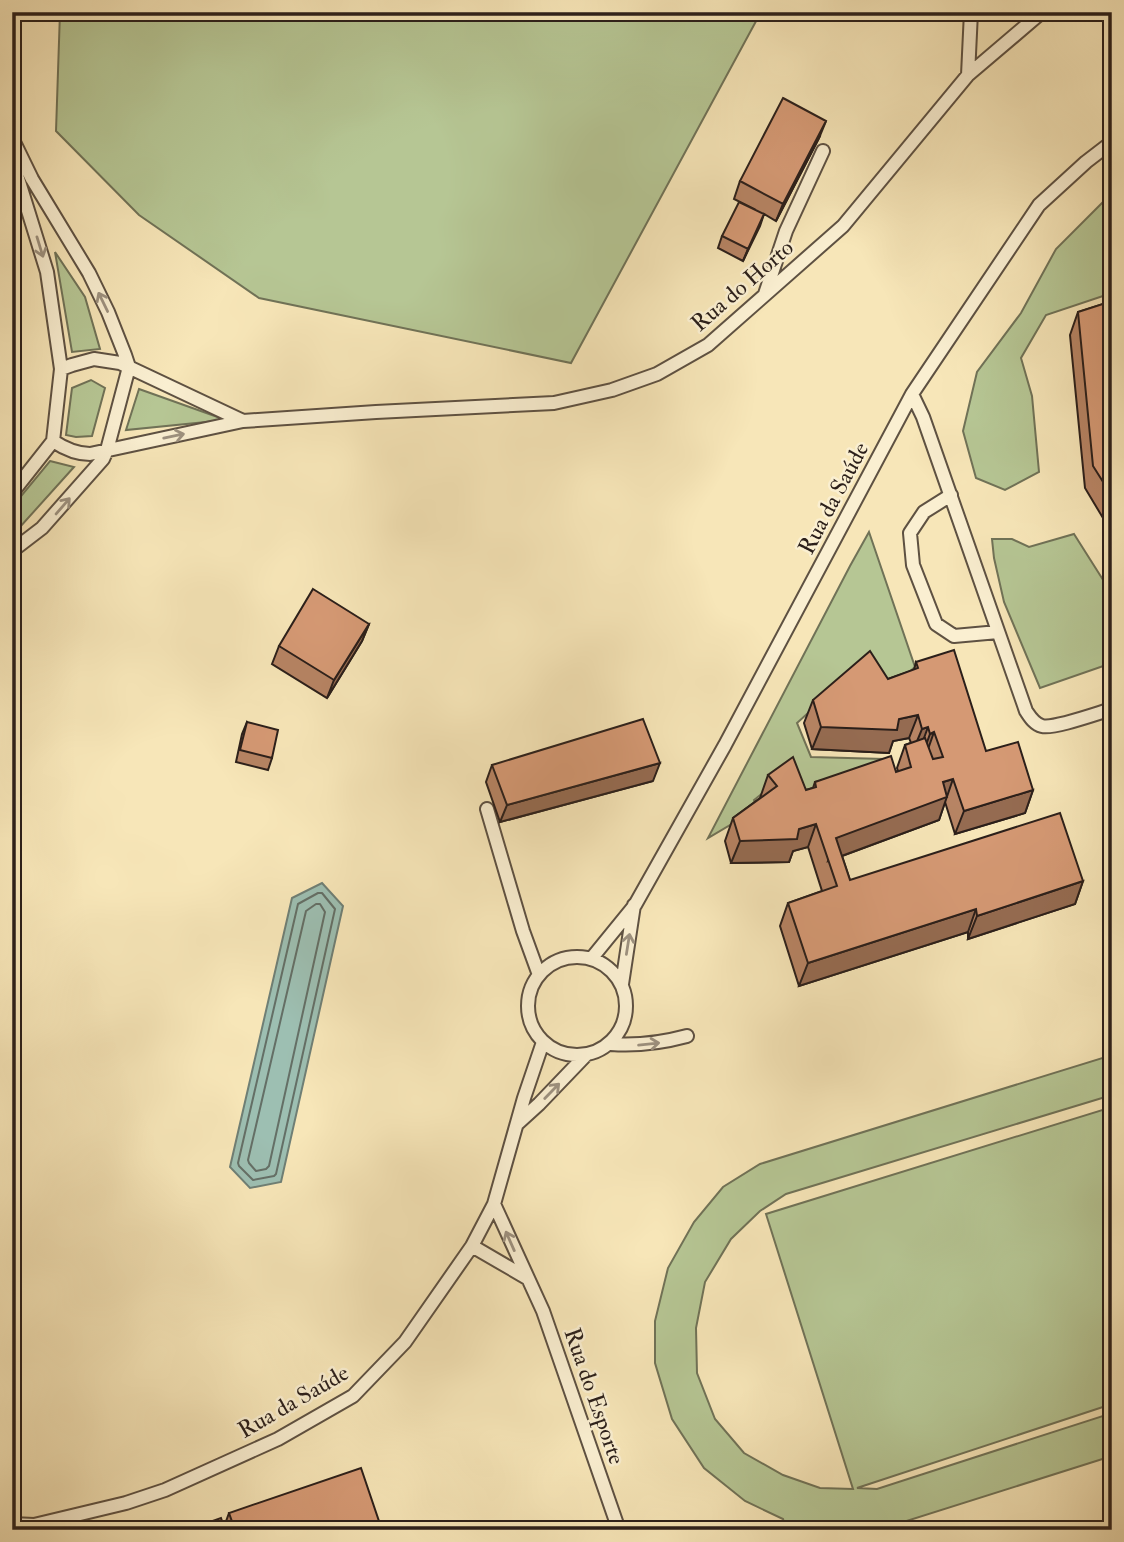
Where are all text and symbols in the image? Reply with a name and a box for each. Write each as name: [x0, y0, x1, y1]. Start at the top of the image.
street label: Rua do Horto: [685, 233, 800, 338]
one-way arrow: [34, 236, 47, 258]
one-way arrow: [96, 292, 109, 313]
one-way arrow: [162, 428, 185, 442]
street label: Rua da Saúde: [792, 437, 875, 559]
one-way arrow: [55, 497, 71, 515]
one-way arrow: [622, 933, 635, 956]
one-way arrow: [637, 1037, 660, 1050]
one-way arrow: [543, 1082, 560, 1099]
one-way arrow: [503, 1231, 516, 1252]
street label: Rua do Esporte: [557, 1324, 632, 1469]
street label: Rua da Saúde: [233, 1358, 354, 1445]

